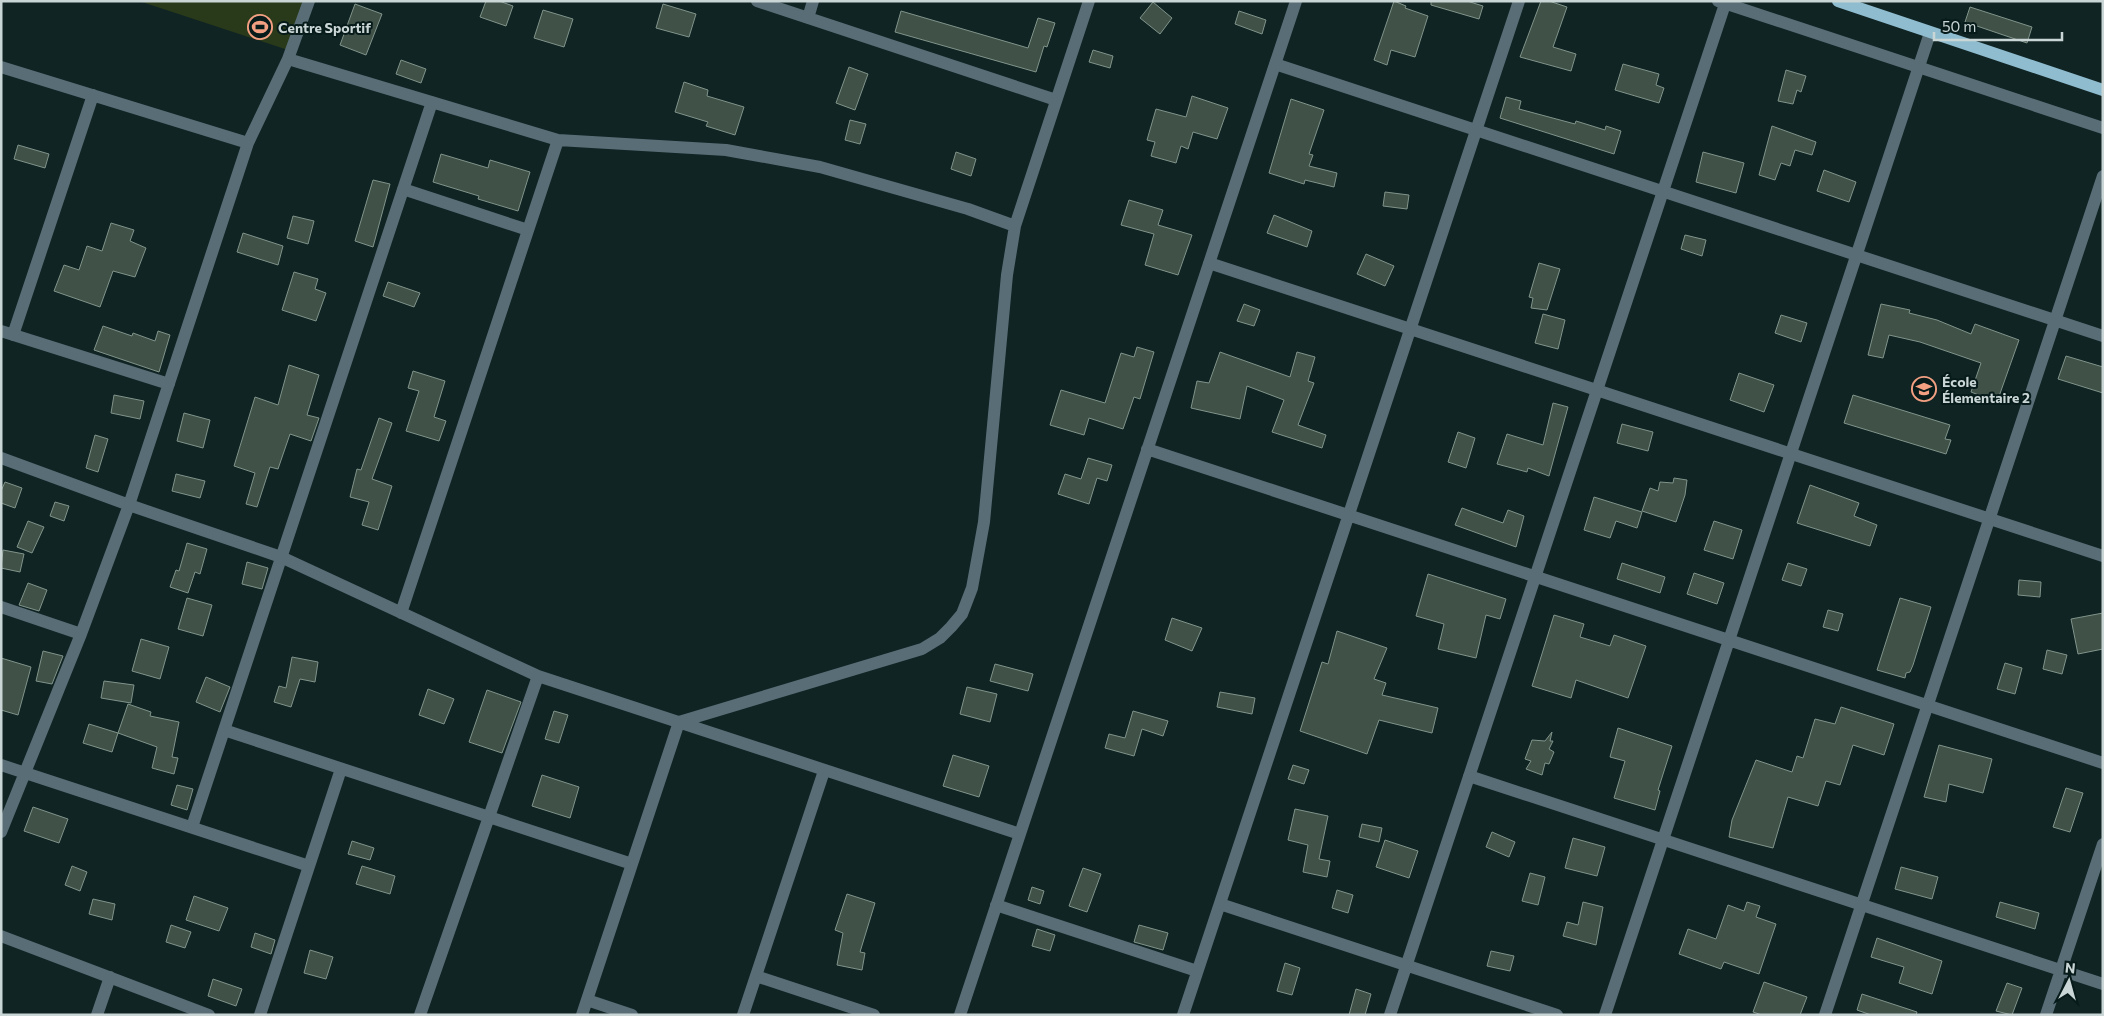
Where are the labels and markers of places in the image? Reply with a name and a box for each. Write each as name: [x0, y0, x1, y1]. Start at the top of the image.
sports icon: Centre Sportif: [247, 14, 273, 40]
place label: Centre Sportif: [278, 19, 371, 36]
place label: École Élementaire 2: [1942, 373, 2030, 406]
school or university icon: École Élementaire 2: [1911, 376, 1937, 402]

